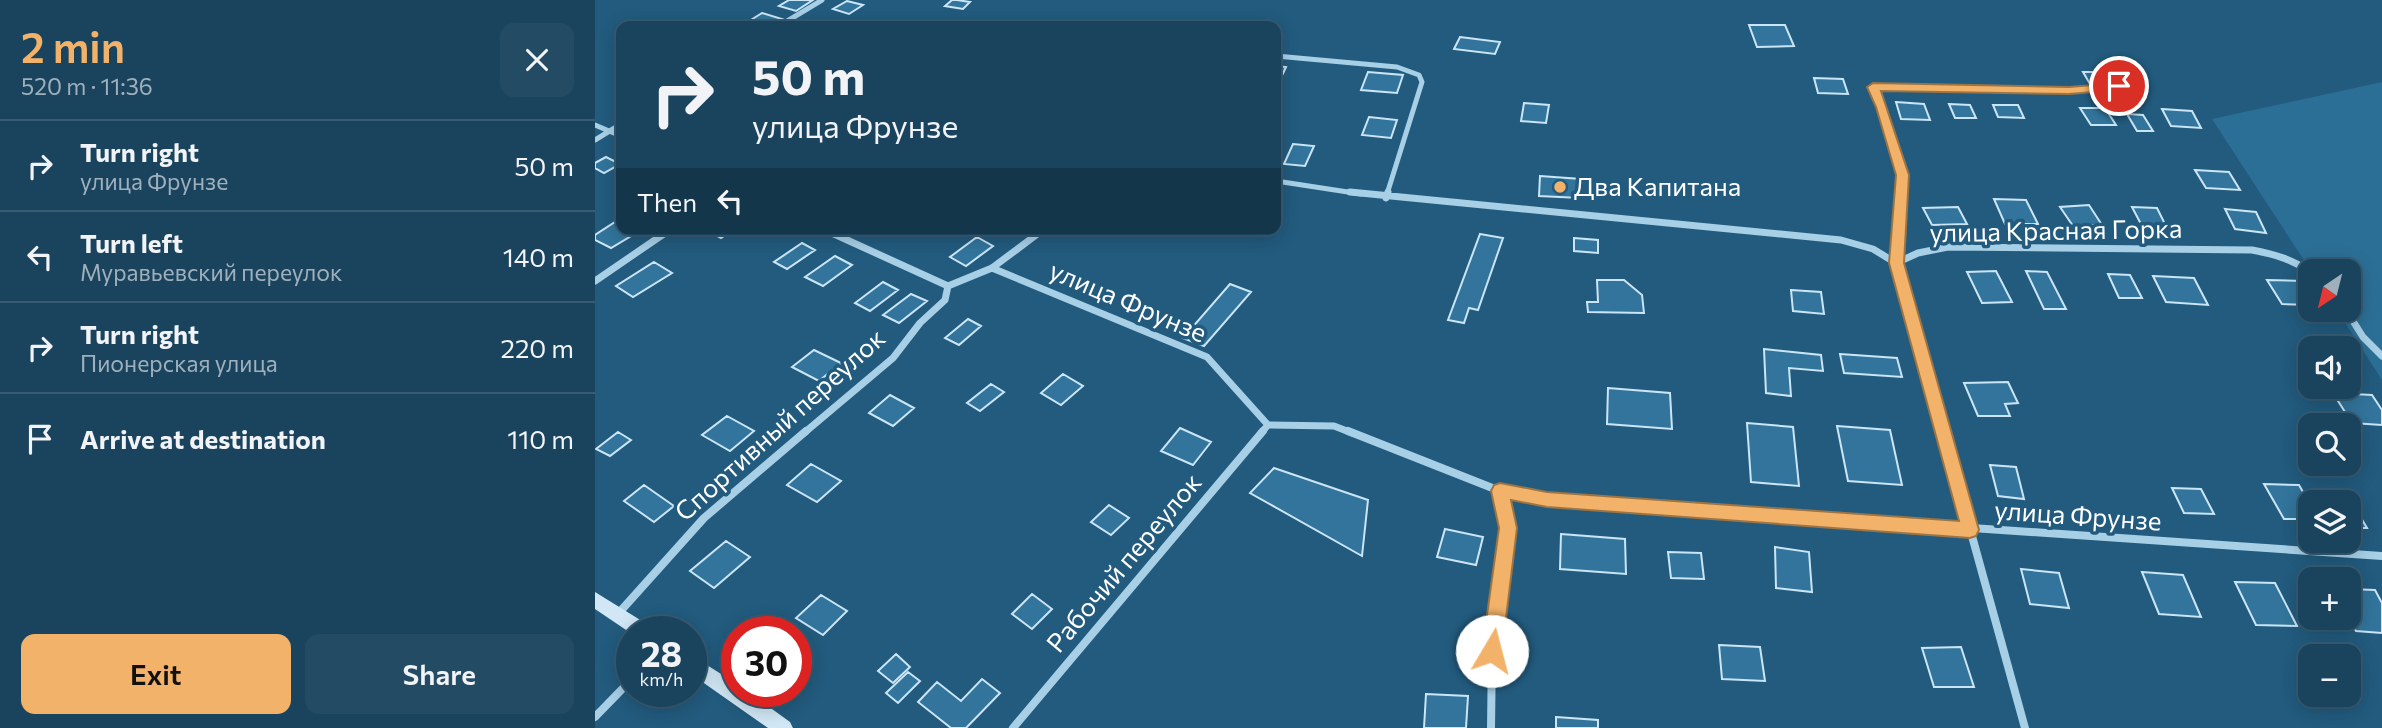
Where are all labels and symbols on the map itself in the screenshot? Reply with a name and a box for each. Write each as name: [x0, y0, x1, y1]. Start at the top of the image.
pin: [2089, 56, 2149, 116]
place label: Два Капитана: [1574, 170, 1741, 201]
marker: Два Капитана: [1552, 179, 1568, 195]
street label: улица Красная Горка: [1929, 212, 2183, 247]
street label: улица Фрунзе: [1045, 254, 1212, 348]
north arrow: [2298, 259, 2361, 322]
street label: Спортивный переулок: [668, 321, 890, 526]
street label: Рабочий переулок: [1039, 466, 1207, 658]
street label: улица Фрунзе: [1993, 493, 2163, 536]
position arrow: [1455, 614, 1529, 688]
speed limit sign: 30: [721, 616, 812, 707]

